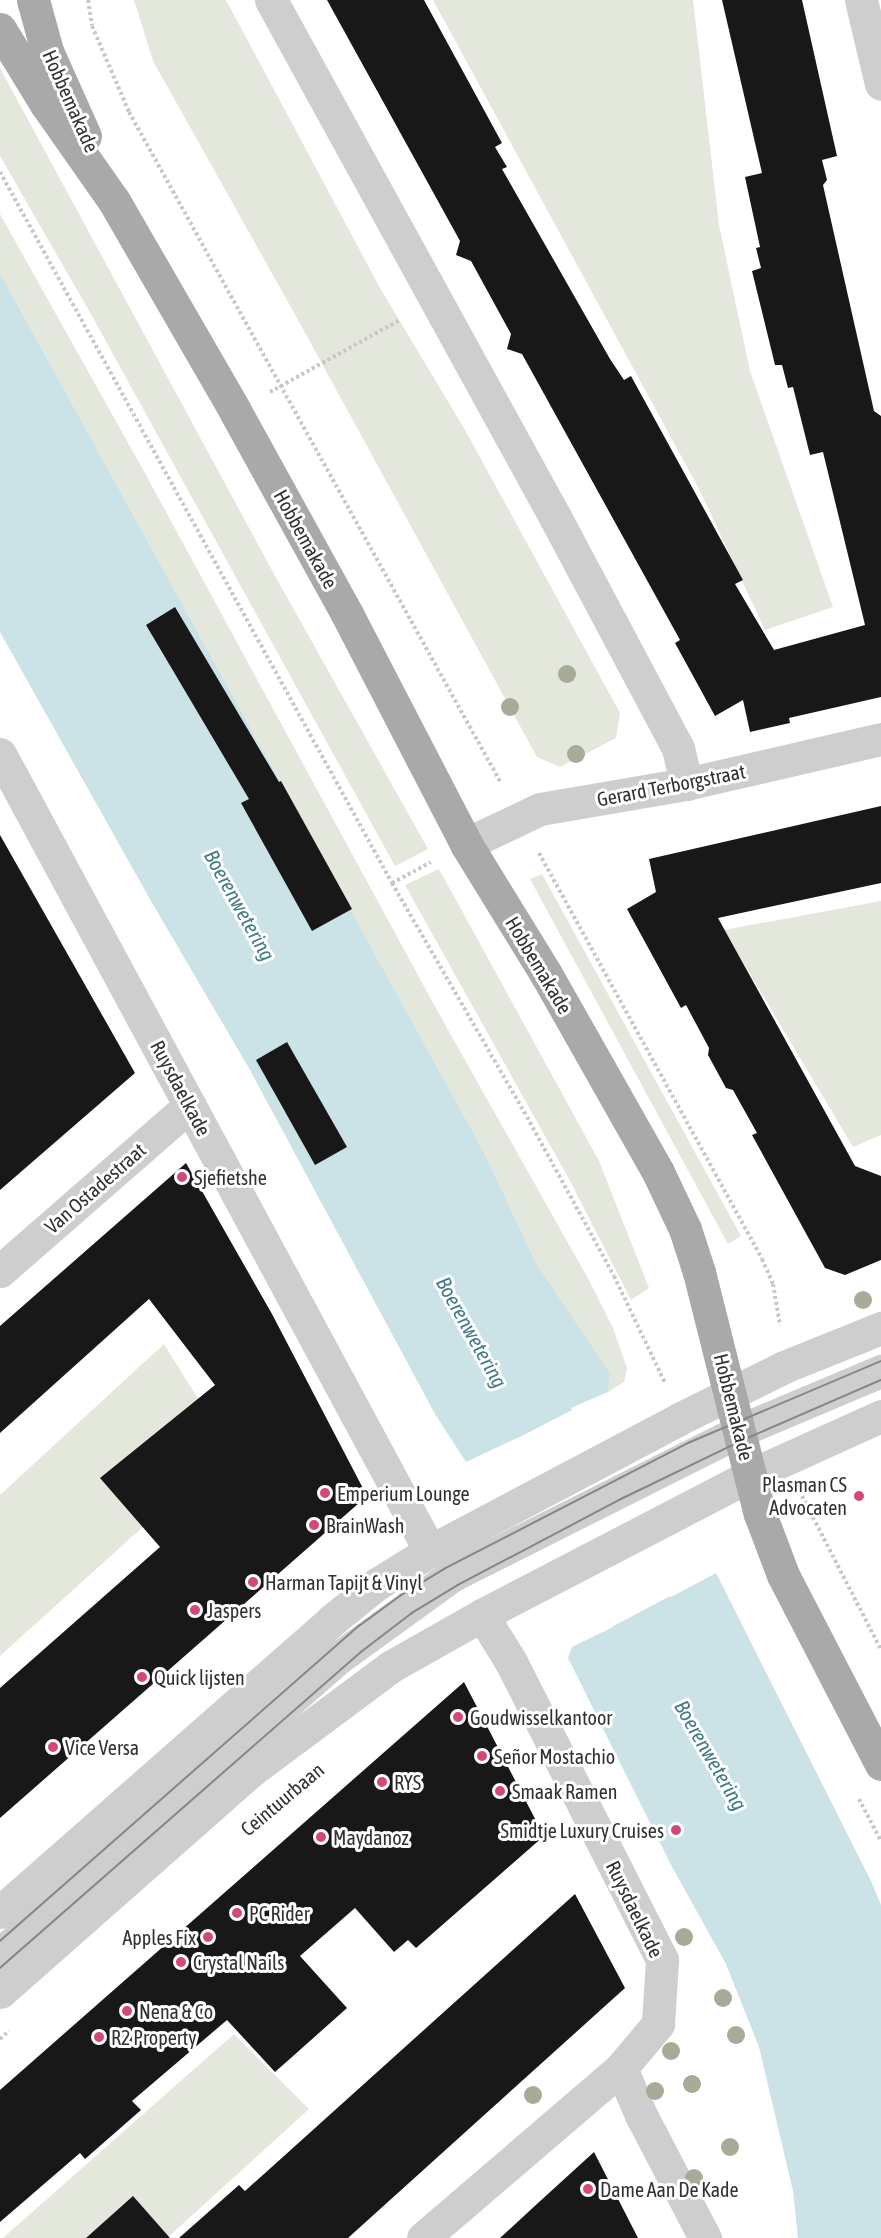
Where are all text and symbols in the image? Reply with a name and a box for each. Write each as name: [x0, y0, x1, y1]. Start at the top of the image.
street label: Hobbemakade: [38, 46, 104, 156]
street label: Hobbemakade: [269, 485, 343, 593]
street label: Gerard Terborgstraat: [595, 759, 747, 811]
water label: Boerenwetering: [199, 845, 281, 965]
street label: Hobbemakade: [501, 912, 577, 1018]
street label: Ruysdaelkade: [146, 1036, 216, 1140]
street label: Van Ostadestraat: [40, 1138, 150, 1238]
place label: Sjefietshe: [194, 1165, 267, 1189]
marker: Sjefietshe: [175, 1170, 189, 1184]
water label: Boerenwetering: [431, 1272, 513, 1392]
street label: Hobbemakade: [709, 1351, 759, 1463]
place label: Plasman CS Advocaten: [762, 1472, 847, 1519]
place label: Emperium Lounge: [337, 1481, 470, 1505]
marker: Emperium Lounge: [318, 1486, 332, 1500]
marker: Plasman CS Advocaten: [852, 1489, 866, 1503]
place label: BrainWash: [326, 1513, 405, 1537]
marker: BrainWash: [307, 1518, 321, 1532]
place label: Harman Tapijt & Vinyl: [265, 1570, 423, 1594]
marker: Harman Tapijt & Vinyl: [246, 1575, 260, 1589]
place label: Jaspers: [207, 1598, 261, 1622]
marker: Jaspers: [188, 1603, 202, 1617]
place label: Quick lijsten: [154, 1665, 245, 1689]
marker: Quick lijsten: [135, 1670, 149, 1684]
water label: Boerenwetering: [669, 1695, 753, 1815]
place label: Goudwisselkantoor: [470, 1705, 612, 1729]
marker: Goudwisselkantoor: [451, 1710, 465, 1724]
place label: Vice Versa: [65, 1735, 139, 1759]
marker: Vice Versa: [46, 1740, 60, 1754]
place label: Señor Mostachio: [494, 1744, 615, 1768]
marker: Señor Mostachio: [475, 1749, 489, 1763]
street label: Ceintuurbaan: [236, 1757, 328, 1841]
place label: RYS: [394, 1770, 421, 1794]
marker: RYS: [375, 1775, 389, 1789]
place label: Smaak Ramen: [512, 1779, 617, 1803]
marker: Smaak Ramen: [493, 1784, 507, 1798]
place label: Smidtje Luxury Cruises: [501, 1818, 664, 1842]
marker: Smidtje Luxury Cruises: [669, 1823, 683, 1837]
place label: Maydanoz: [333, 1825, 409, 1849]
marker: Maydanoz: [314, 1830, 328, 1844]
street label: Ruysdaelkade: [601, 1857, 669, 1961]
place label: PC Rider: [249, 1901, 310, 1925]
marker: PC Rider: [230, 1906, 244, 1920]
place label: Apples Fix: [123, 1925, 196, 1949]
marker: Apples Fix: [201, 1930, 215, 1944]
place label: Crystal Nails: [193, 1950, 284, 1974]
marker: Crystal Nails: [174, 1955, 188, 1969]
place label: Nena & Co: [139, 1999, 213, 2023]
marker: Nena & Co: [120, 2004, 134, 2018]
place label: R2 Property: [111, 2025, 196, 2049]
marker: R2 Property: [92, 2030, 106, 2044]
place label: Dame Aan De Kade: [600, 2177, 739, 2201]
marker: Dame Aan De Kade: [581, 2182, 595, 2196]

